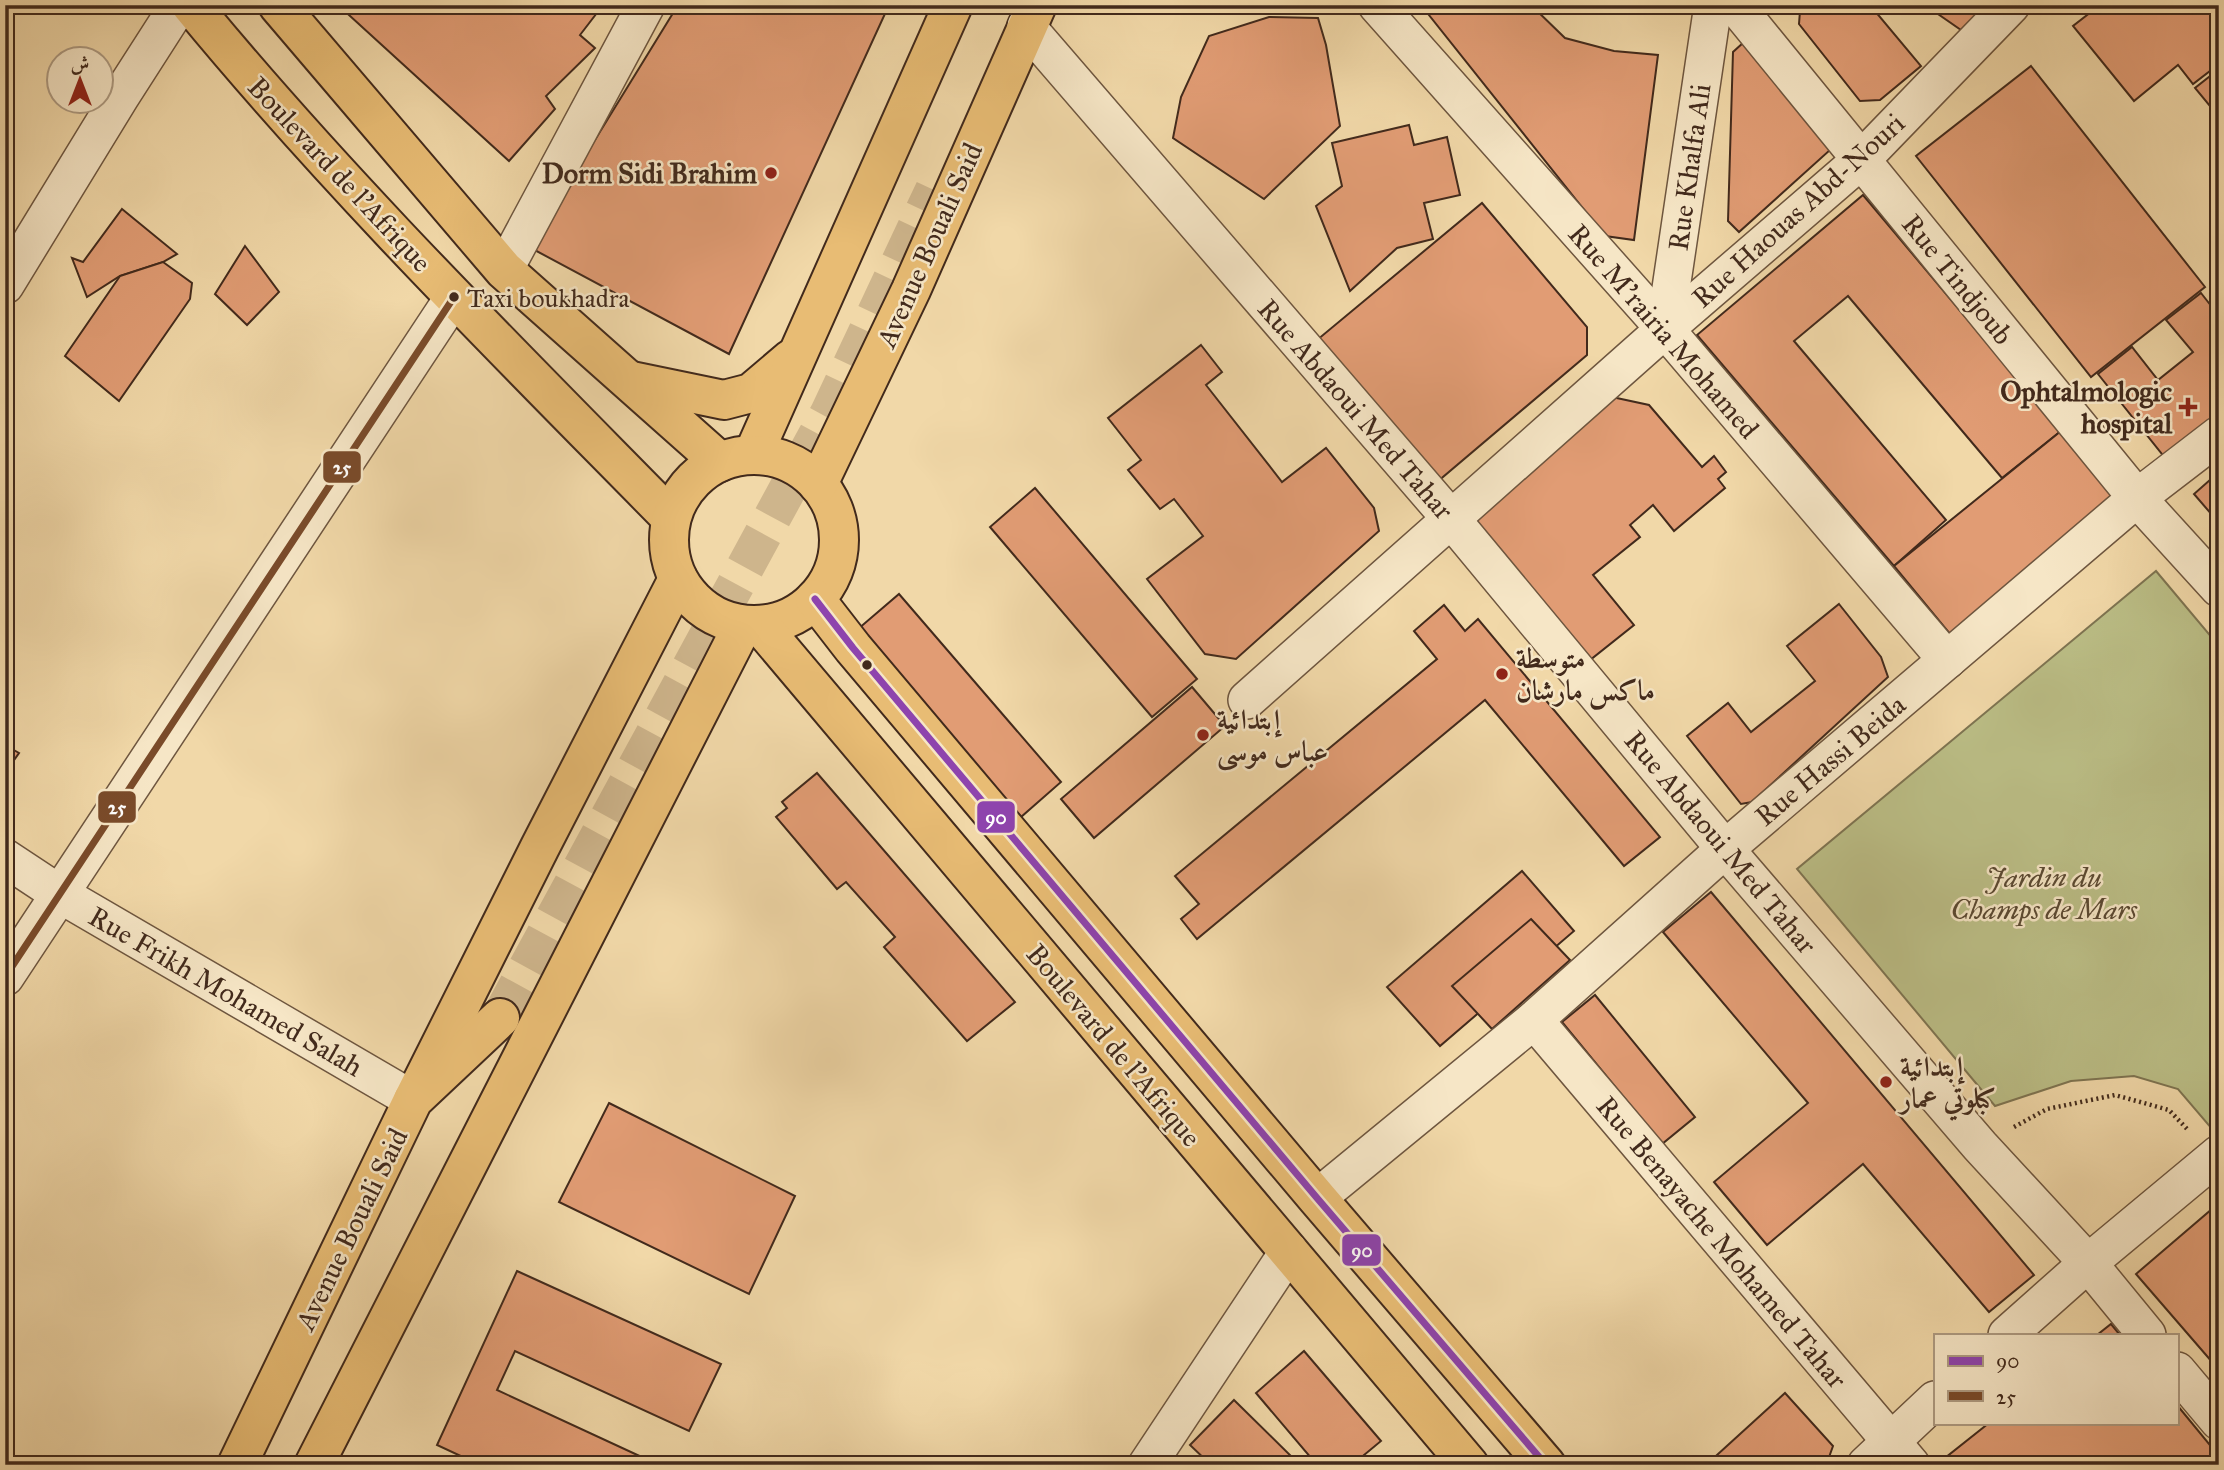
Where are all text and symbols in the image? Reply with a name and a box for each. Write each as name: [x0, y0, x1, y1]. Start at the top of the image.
north arrow: [46, 46, 116, 116]
text: ش: [71, 52, 89, 75]
street label: Boulevard de l'Afrique: [240, 70, 439, 279]
street label: Rue Khalfa Ali: [1660, 81, 1719, 253]
street label: Rue Haouas Abd-Nouri: [1685, 105, 1912, 315]
street label: Avenue Bouali Said: [868, 137, 990, 354]
place label: Dorm Sidi Brahim: [542, 156, 757, 191]
marker: Dorm Sidi Brahim: [763, 165, 779, 181]
street label: Rue Tindjoub: [1894, 207, 2021, 352]
street label: Rue M'rairia Mohamed: [1561, 217, 1766, 446]
place label: Taxi boukhadra: [467, 282, 630, 314]
marker: Taxi boukhadra: [447, 290, 461, 304]
street label: Rue Abdaoui Med Tahar: [1250, 292, 1461, 527]
place label: Ophtalmologic hospital: [2000, 374, 2172, 441]
marker: Ophtalmologic hospital: [2178, 397, 2198, 417]
line badge: 25: [322, 450, 362, 484]
text: 25: [333, 456, 351, 479]
place label: متوسطة ماكس مارشان: [1516, 641, 1655, 710]
unlabelled marker: [860, 658, 874, 672]
marker: متوسطة ماكس مارشان: [1494, 666, 1510, 682]
street label: Rue Hassi Beida: [1748, 687, 1913, 834]
place label: إبتدائية عباس موسى: [1217, 702, 1328, 771]
street label: Rue Abdaoui Med Tahar: [1617, 723, 1825, 962]
marker: إبتدائية عباس موسى: [1195, 727, 1211, 743]
line badge: 25: [97, 790, 137, 824]
text: 25: [108, 796, 126, 819]
line badge: 90: [976, 800, 1016, 834]
text: 90: [985, 806, 1007, 830]
park label: Jardin du Champs de Mars: [1951, 860, 2138, 927]
street label: Rue Frikh Mohamed Salah: [82, 899, 369, 1084]
street label: Boulevard de l'Afrique: [1019, 937, 1209, 1154]
place label: إبتدائية كبلوتي عمار: [1897, 1049, 1996, 1121]
marker: إبتدائية كبلوتي عمار: [1878, 1074, 1894, 1090]
street label: Rue Benayache Mohamed Tahar: [1589, 1089, 1855, 1396]
street label: Avenue Bouali Said: [287, 1122, 416, 1337]
line badge: 90: [1341, 1233, 1382, 1267]
text: 90: [1351, 1239, 1373, 1263]
legend: [1934, 1334, 2178, 1424]
text: 90: [1996, 1348, 2020, 1374]
text: 25: [1996, 1384, 2016, 1410]

